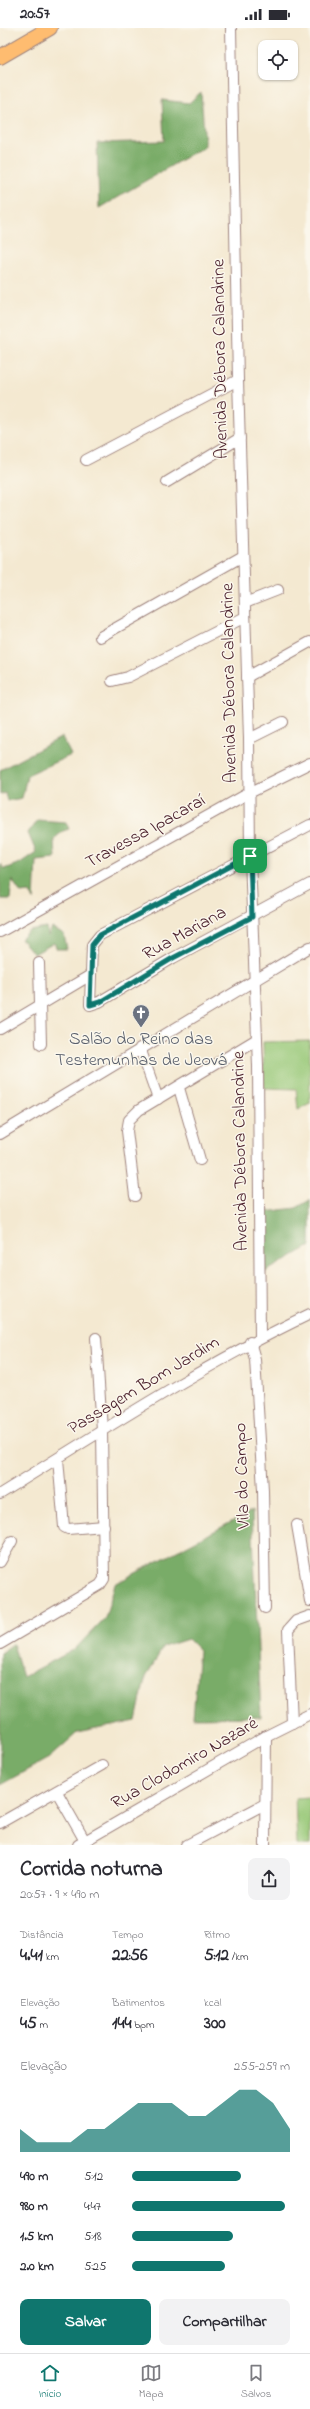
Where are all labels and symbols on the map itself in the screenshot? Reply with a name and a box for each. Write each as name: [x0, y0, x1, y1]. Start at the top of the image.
street label: Avenida Débora Calandrine: [206, 258, 236, 459]
street label: Avenida Débora Calandrine: [215, 582, 245, 783]
street label: Travessa Ipacaraí: [81, 788, 211, 876]
pin: [233, 839, 267, 873]
street label: Rua Mariana: [138, 900, 232, 968]
church icon: Salão do Reino das Testemunhas de Jeová: [131, 1003, 151, 1028]
place label: Salão do Reino das Testemunhas de Jeová: [55, 1027, 227, 1074]
street label: Avenida Débora Calandrine: [226, 1050, 256, 1251]
street label: Passagem Bom Jardim: [63, 1330, 225, 1443]
street label: Vila do Campo: [228, 1422, 258, 1531]
street label: Rua Clodomiro Nazaré: [107, 1711, 264, 1817]

